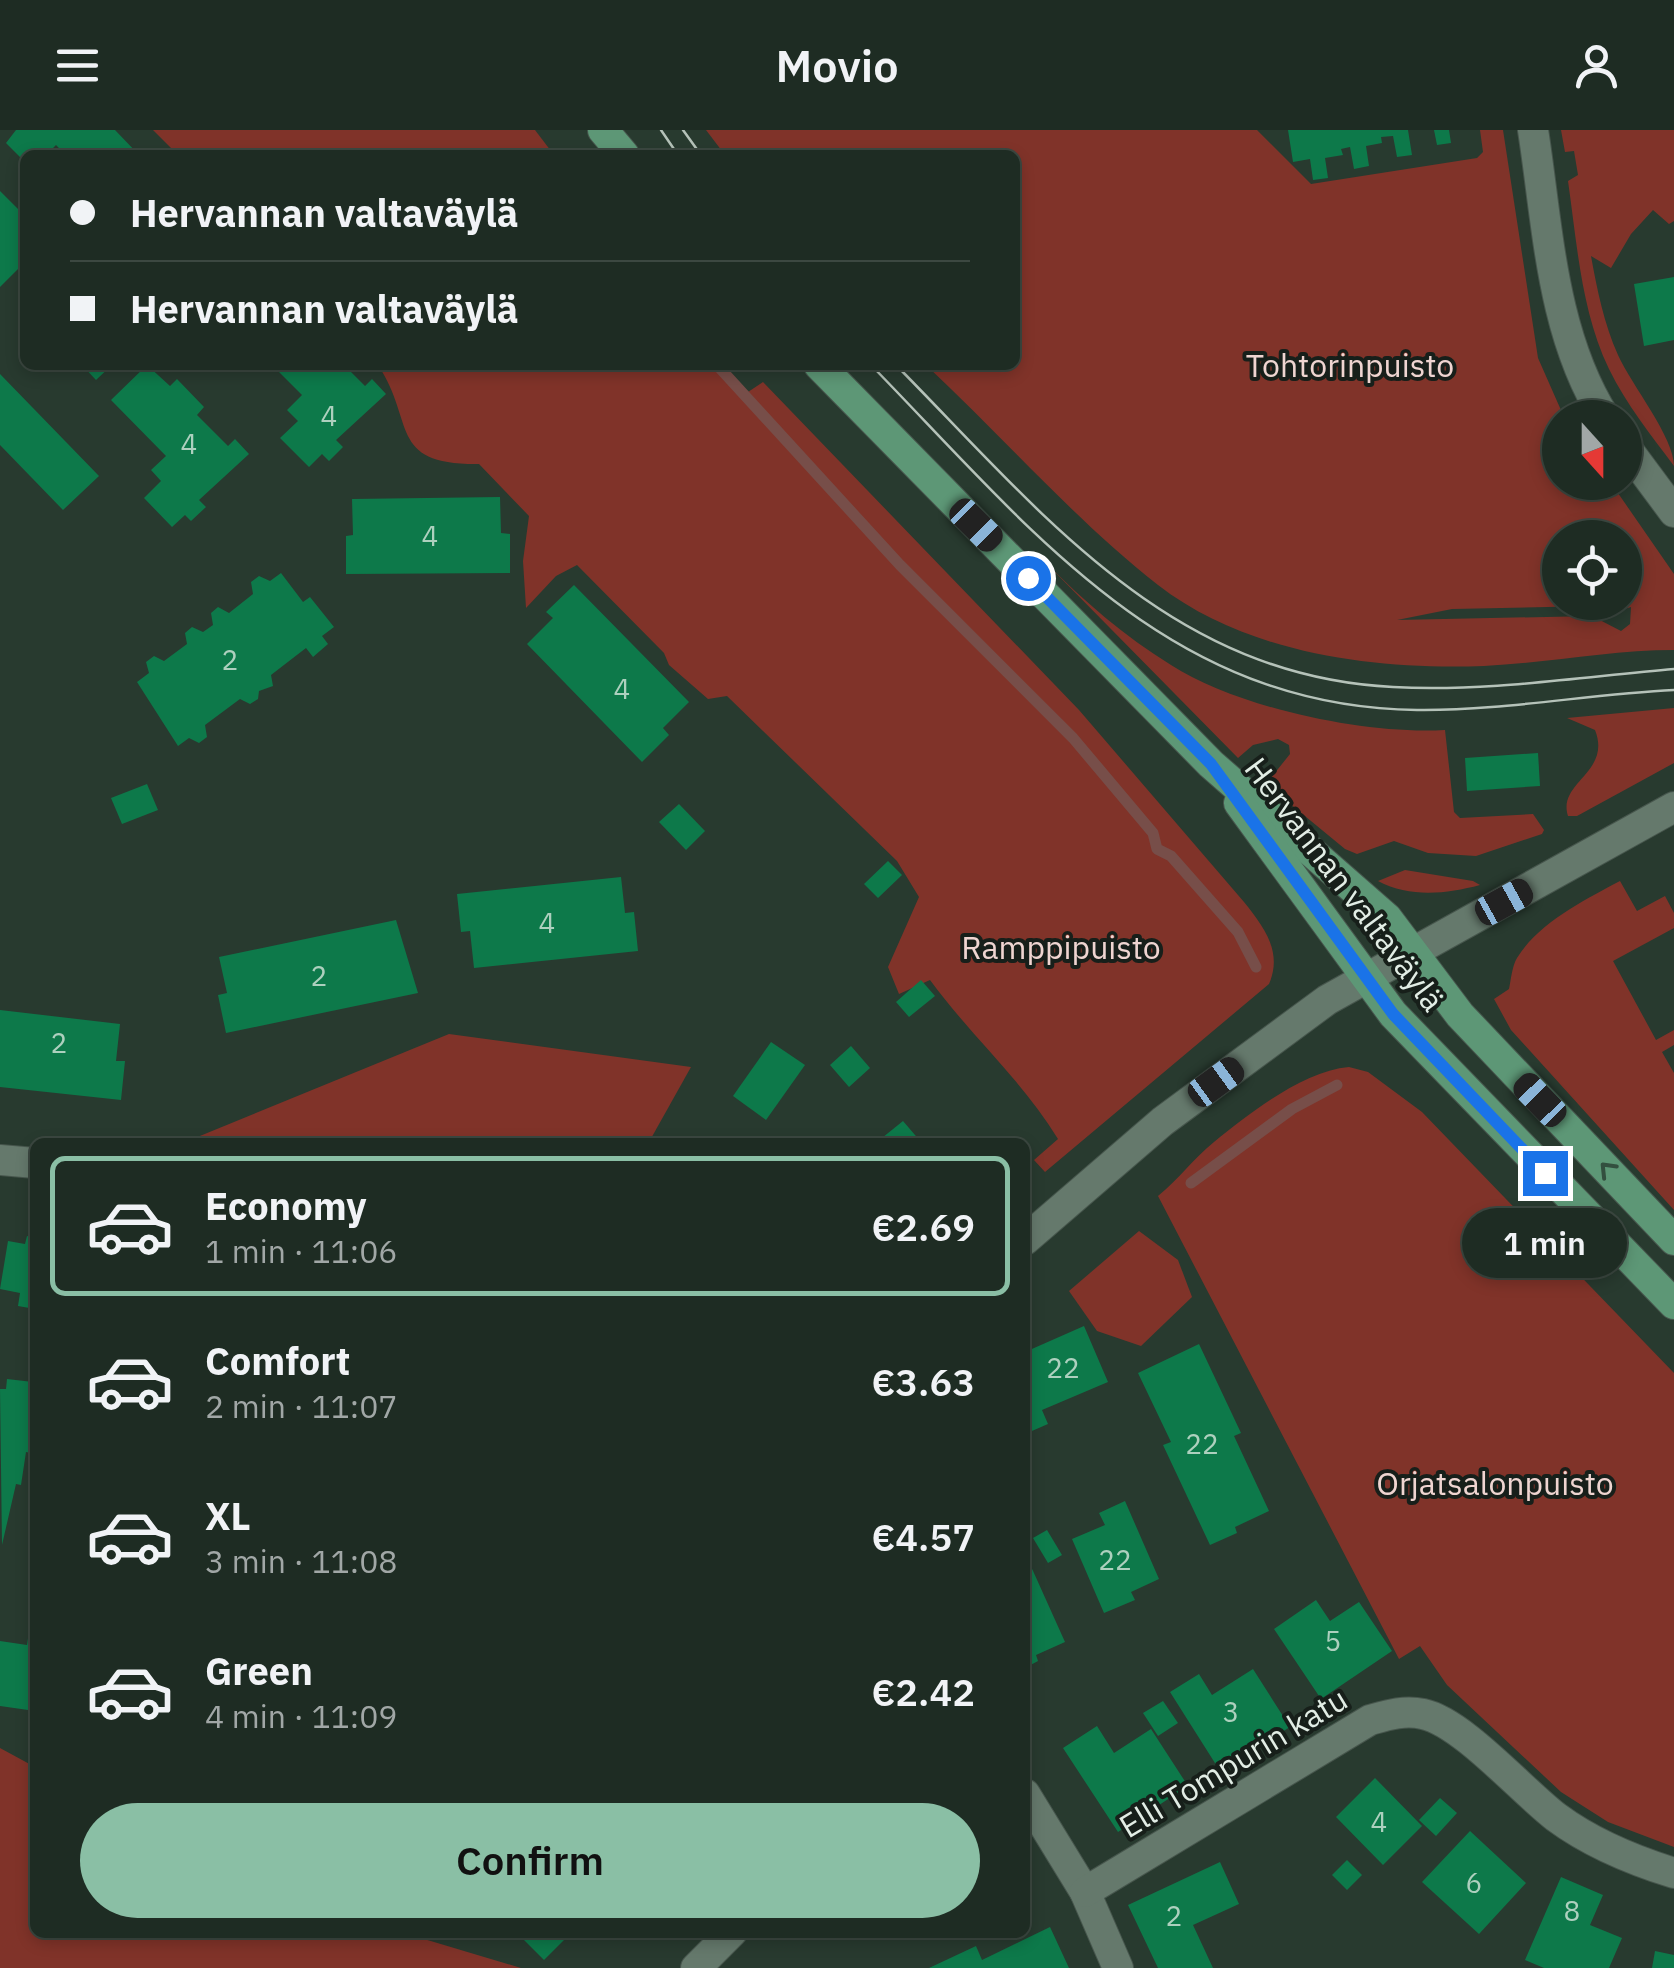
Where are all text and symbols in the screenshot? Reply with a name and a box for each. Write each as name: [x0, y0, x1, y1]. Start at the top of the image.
text: Movio: [775, 36, 899, 94]
icon: menu: [50, 38, 105, 93]
icon: person: [1569, 38, 1624, 93]
text: Hervannan valtaväylä: [130, 188, 518, 237]
text: Hervannan valtaväylä: [130, 284, 518, 333]
park label: Tohtorinpuisto: [1246, 344, 1454, 386]
house number: 4: [321, 397, 337, 434]
north arrow: [1542, 400, 1642, 500]
map controls: [1542, 400, 1642, 620]
house number: 4: [181, 425, 197, 462]
car: [944, 493, 1008, 557]
house number: 4: [422, 517, 438, 554]
button: locate: [1542, 520, 1642, 620]
route start: [1006, 556, 1051, 601]
house number: 2: [222, 641, 238, 678]
house number: 4: [614, 670, 630, 707]
street label: Hervannan valtaväylä: [1236, 749, 1454, 1019]
car: [1470, 874, 1538, 930]
house number: 4: [539, 904, 555, 941]
park label: Ramppipuisto: [961, 926, 1161, 968]
house number: 2: [311, 957, 327, 994]
house number: 2: [51, 1024, 67, 1061]
car: [1183, 1052, 1249, 1112]
car: [1508, 1068, 1572, 1132]
route end: [1523, 1151, 1568, 1196]
one-way arrow: [1601, 1163, 1619, 1181]
icon: car: [85, 1181, 175, 1271]
text: Economy: [205, 1181, 367, 1230]
text: €2.69: [871, 1202, 975, 1251]
callout: 1 min: [1462, 1208, 1628, 1278]
text: 1 min: [1503, 1222, 1586, 1264]
text: 1 min · 11:06: [205, 1230, 398, 1272]
icon: car: [85, 1336, 175, 1426]
text: Comfort: [205, 1336, 350, 1385]
house number: 22: [1046, 1349, 1080, 1386]
text: €3.63: [871, 1357, 975, 1406]
text: 2 min · 11:07: [205, 1385, 398, 1427]
house number: 22: [1185, 1425, 1219, 1462]
park label: Orjatsalonpuisto: [1376, 1462, 1614, 1504]
icon: car: [85, 1491, 175, 1581]
text: XL: [205, 1491, 251, 1540]
text: €4.57: [871, 1512, 975, 1561]
text: 3 min · 11:08: [205, 1540, 398, 1582]
house number: 22: [1098, 1541, 1132, 1578]
house number: 5: [1325, 1622, 1341, 1659]
icon: car: [85, 1646, 175, 1736]
text: Green: [205, 1646, 313, 1695]
text: €2.42: [871, 1667, 975, 1716]
street label: Elli Tompurin katu: [1111, 1677, 1355, 1847]
house number: 3: [1223, 1693, 1239, 1730]
text: 4 min · 11:09: [205, 1695, 398, 1737]
button: Confirm: [80, 1803, 980, 1918]
house number: 4: [1371, 1803, 1387, 1840]
house number: 6: [1466, 1864, 1482, 1901]
house number: 8: [1564, 1892, 1580, 1929]
house number: 2: [1166, 1897, 1182, 1934]

